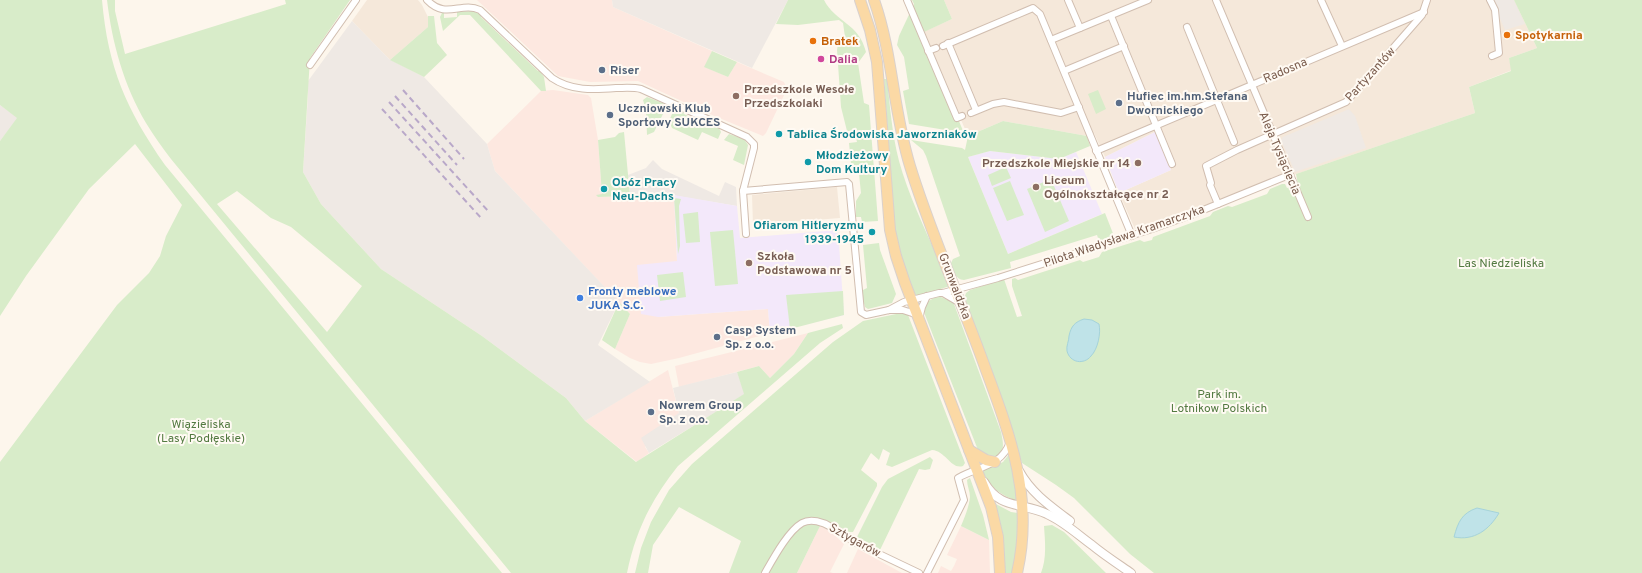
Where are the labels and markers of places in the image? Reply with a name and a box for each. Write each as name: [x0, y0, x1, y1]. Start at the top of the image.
place label: Spotykarnia: [1515, 28, 1583, 44]
marker: Spotykarnia: [1502, 30, 1512, 40]
place label: Bratek: [821, 34, 859, 50]
marker: Bratek: [808, 36, 818, 46]
place label: Dalia: [829, 52, 858, 68]
marker: Dalia: [816, 54, 826, 64]
place label: Riser: [610, 63, 639, 79]
marker: Riser: [597, 65, 607, 75]
place label: Przedszkole Wesołe Przedszkolaki: [744, 82, 855, 112]
place label: Hufiec im.hm.Stefana Dwornickiego: [1127, 89, 1248, 119]
marker: Przedszkole Wesołe Przedszkolaki: [731, 91, 741, 101]
marker: Hufiec im.hm.Stefana Dwornickiego: [1114, 98, 1124, 108]
place label: Uczniowski Klub Sportowy SUKCES: [618, 101, 720, 131]
marker: Uczniowski Klub Sportowy SUKCES: [605, 110, 615, 120]
place label: Tablica Środowiska Jaworzniaków: [787, 127, 977, 143]
marker: Tablica Środowiska Jaworzniaków: [774, 129, 784, 139]
place label: Młodzieżowy Dom Kultury: [816, 148, 889, 178]
place label: Przedszkole Miejskie nr 14: [982, 156, 1130, 172]
marker: Młodzieżowy Dom Kultury: [803, 157, 813, 167]
marker: Przedszkole Miejskie nr 14: [1133, 158, 1143, 168]
place label: Liceum Ogólnokształcące nr 2: [1044, 173, 1169, 203]
place label: Obóz Pracy Neu-Dachs: [612, 175, 677, 205]
marker: Liceum Ogólnokształcące nr 2: [1031, 182, 1041, 192]
marker: Obóz Pracy Neu-Dachs: [599, 184, 609, 194]
place label: Ofiarom Hitleryzmu 1939-1945: [753, 218, 864, 248]
marker: Ofiarom Hitleryzmu 1939-1945: [867, 227, 877, 237]
place label: Szkoła Podstawowa nr 5: [757, 249, 852, 279]
marker: Szkoła Podstawowa nr 5: [744, 258, 754, 268]
place label: Fronty meblowe JUKA S.C.: [588, 284, 677, 314]
marker: Fronty meblowe JUKA S.C.: [575, 293, 585, 303]
place label: Casp System Sp. z o.o.: [725, 323, 796, 353]
marker: Casp System Sp. z o.o.: [712, 332, 722, 342]
place label: Nowrem Group Sp. z o.o.: [659, 398, 742, 428]
marker: Nowrem Group Sp. z o.o.: [646, 407, 656, 417]

